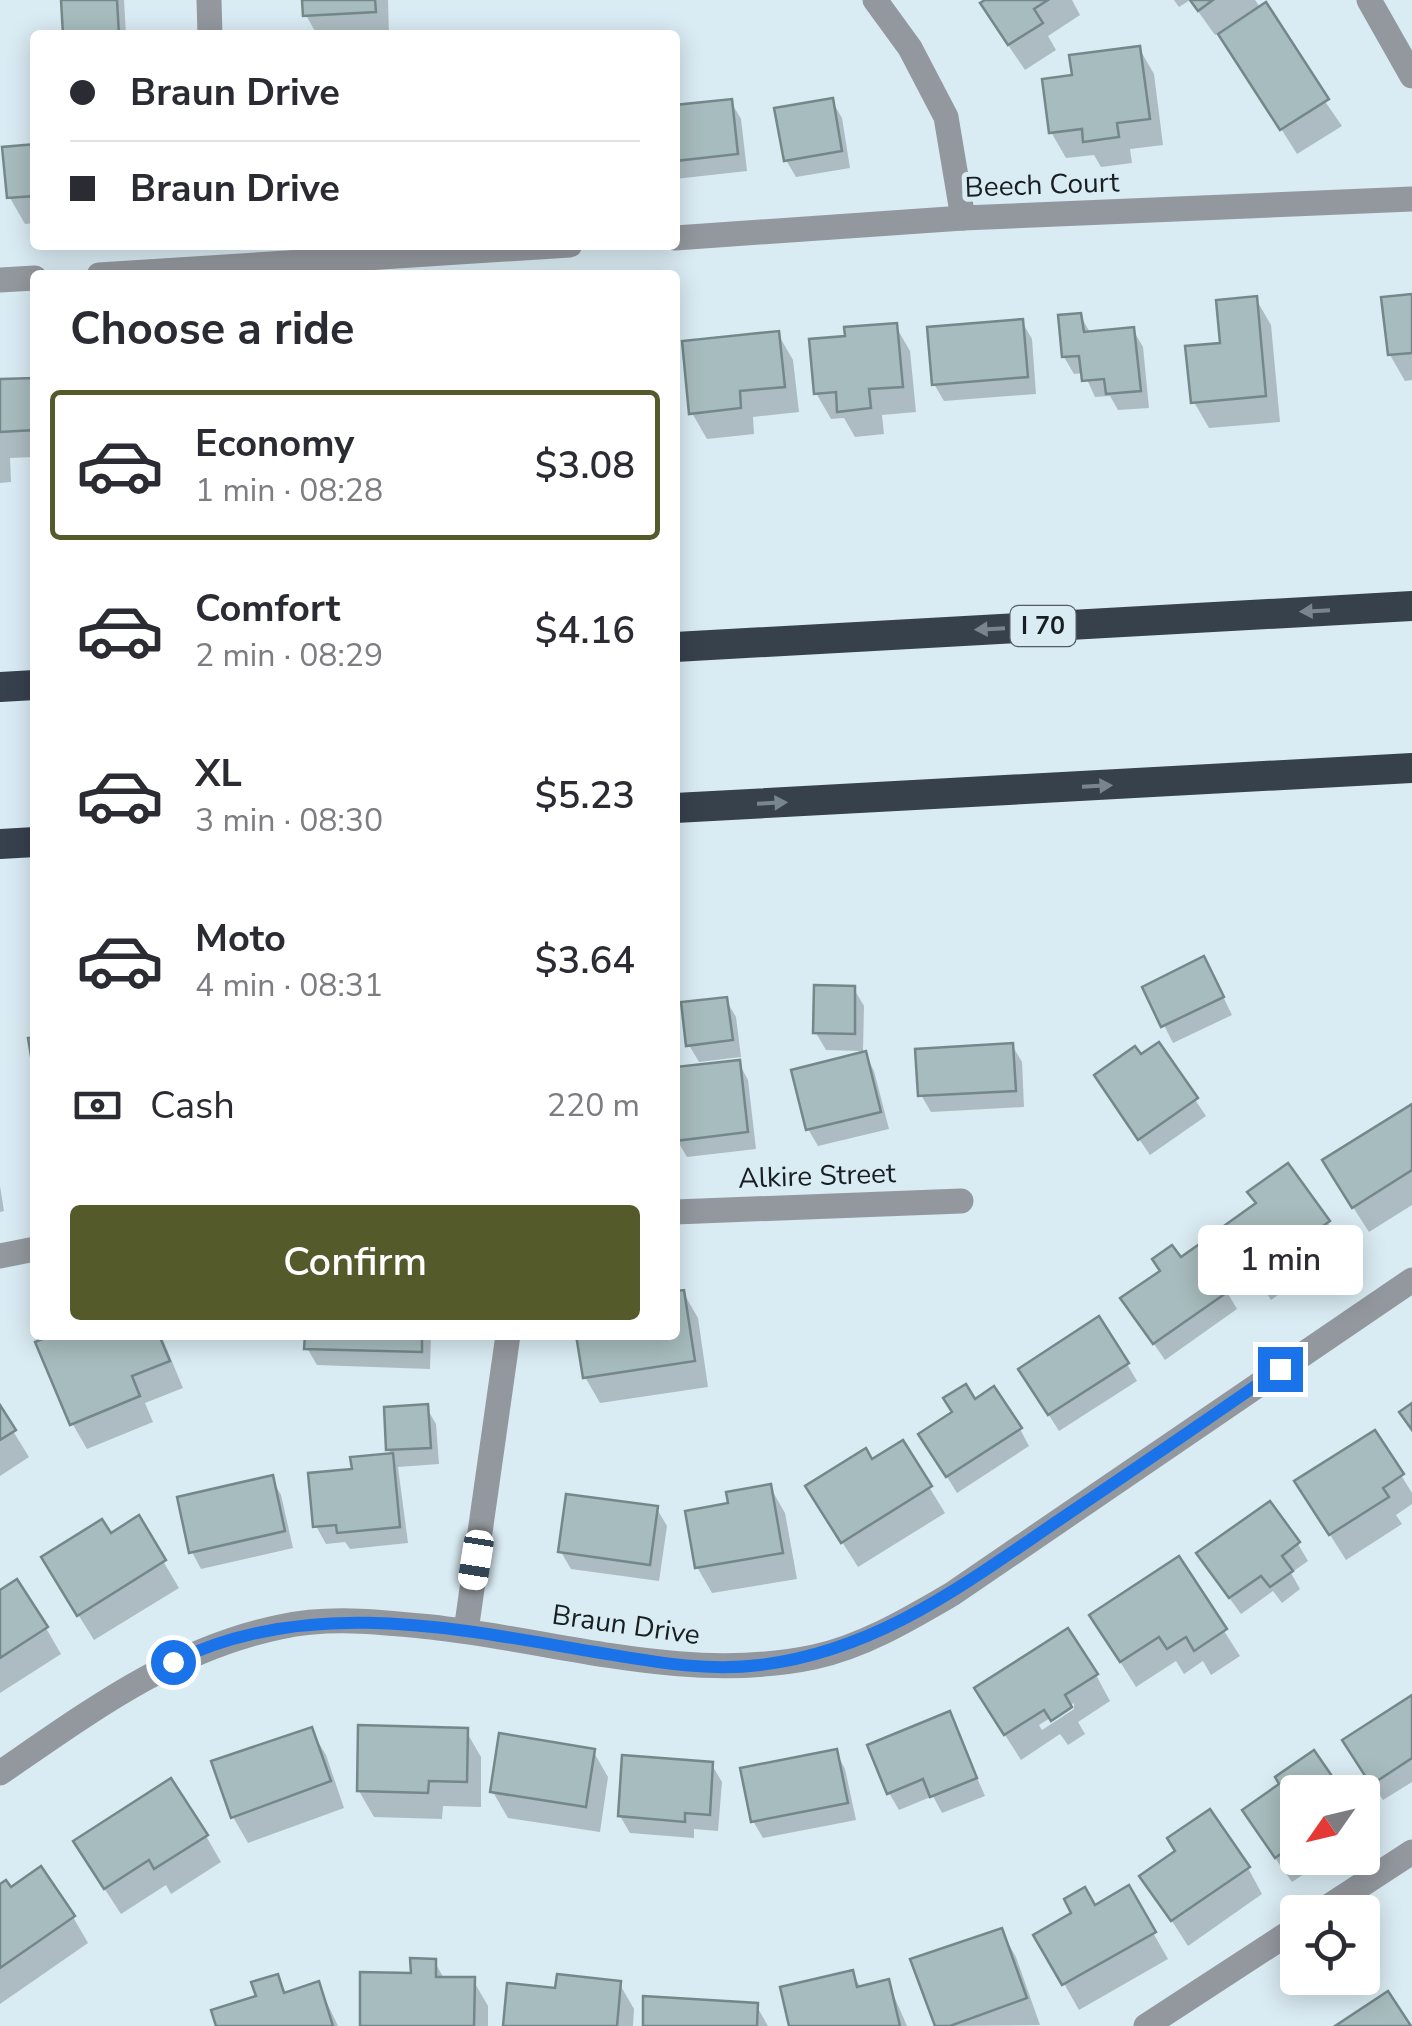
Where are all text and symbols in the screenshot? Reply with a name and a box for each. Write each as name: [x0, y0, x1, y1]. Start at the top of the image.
text: Braun Drive: [130, 67, 340, 118]
text: Braun Drive: [130, 163, 340, 214]
street label: Beech Court: [964, 163, 1120, 207]
text: Choose a ride: [70, 299, 355, 360]
text: Economy: [195, 418, 354, 469]
icon: car: [75, 420, 165, 510]
text: $3.08: [535, 440, 635, 491]
text: 1 min · 08:28: [195, 469, 383, 512]
text: Comfort: [195, 583, 340, 634]
icon: car: [75, 585, 165, 675]
one-way arrow: [1298, 603, 1330, 619]
text: $4.16: [535, 605, 635, 656]
road number: I 70: [1010, 606, 1076, 646]
one-way arrow: [974, 621, 1006, 637]
text: 2 min · 08:29: [195, 634, 383, 677]
text: XL: [195, 748, 242, 799]
icon: car: [75, 750, 165, 840]
text: $5.23: [535, 770, 635, 821]
one-way arrow: [1081, 778, 1113, 794]
one-way arrow: [757, 795, 789, 811]
text: 3 min · 08:30: [195, 799, 383, 842]
text: Moto: [195, 913, 286, 964]
icon: car: [75, 915, 165, 1005]
text: $3.64: [535, 935, 635, 986]
text: 4 min · 08:31: [195, 964, 383, 1007]
icon: cash: [70, 1078, 125, 1133]
text: Cash: [150, 1080, 235, 1131]
text: 220 m: [547, 1084, 640, 1127]
street label: Alkire Street: [738, 1154, 897, 1198]
button: Confirm: [70, 1205, 640, 1320]
callout: 1 min: [1198, 1224, 1362, 1294]
text: 1 min: [1240, 1238, 1321, 1281]
route end: [1258, 1347, 1303, 1392]
car: [456, 1528, 496, 1592]
street label: Braun Drive: [550, 1596, 702, 1654]
route start: [151, 1640, 196, 1685]
north arrow: [1280, 1775, 1380, 1875]
map controls: [1280, 1775, 1380, 1995]
button: locate: [1280, 1895, 1380, 1995]

